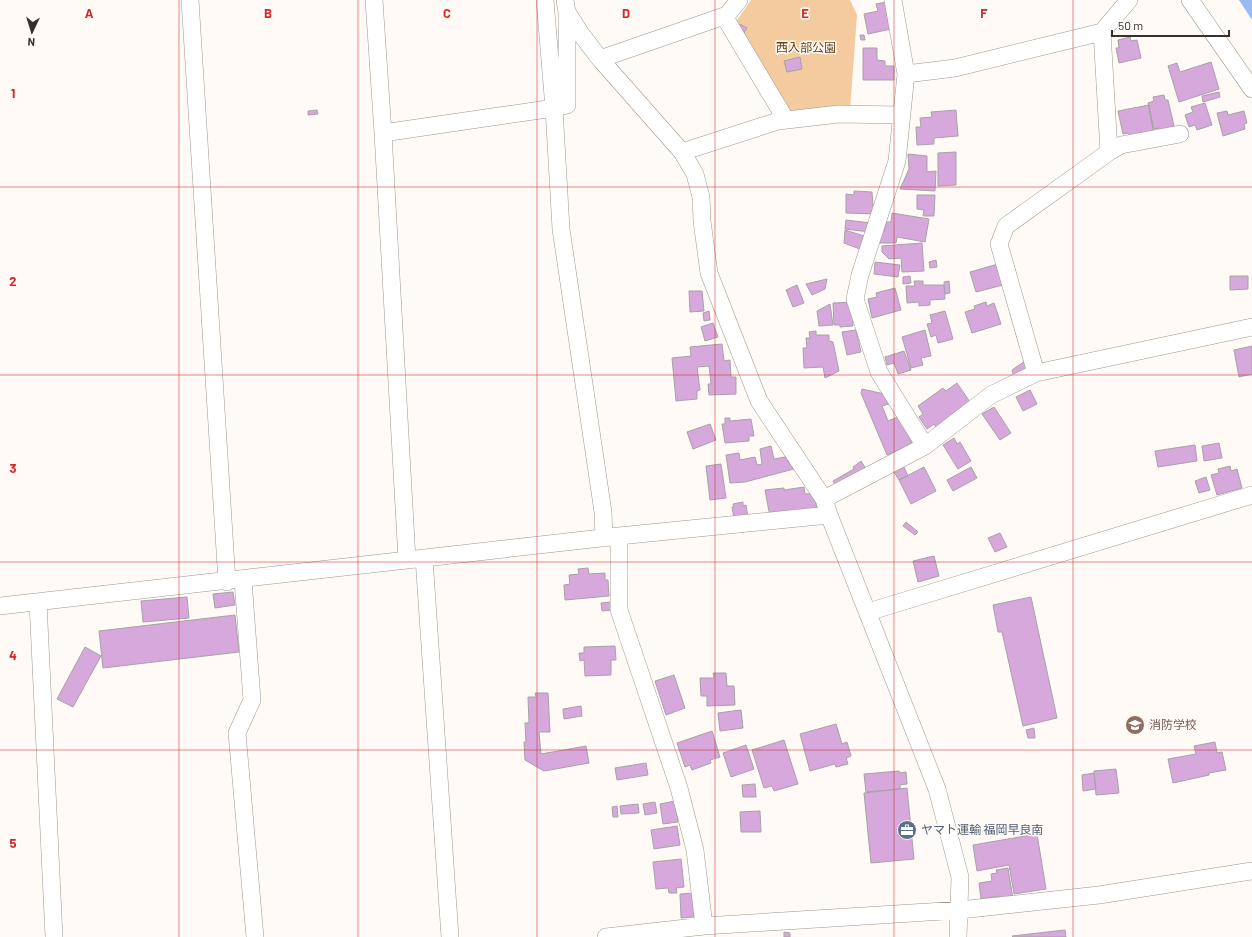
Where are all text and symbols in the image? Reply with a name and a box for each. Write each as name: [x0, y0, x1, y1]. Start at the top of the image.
text: A: [85, 5, 94, 21]
text: B: [264, 5, 272, 21]
text: C: [443, 5, 451, 21]
text: D: [622, 5, 630, 21]
text: E: [801, 5, 809, 21]
text: F: [980, 5, 988, 21]
north arrow: [12, 12, 52, 52]
scale bar: [1112, 12, 1229, 38]
text: 50 m: [1118, 18, 1143, 32]
text: N: [27, 36, 35, 49]
park label: 西入部公園: [776, 40, 836, 54]
text: 1: [11, 85, 15, 101]
text: 2: [9, 273, 17, 289]
text: 3: [9, 460, 17, 476]
text: 4: [9, 647, 17, 663]
school or university icon: 消防学校: [1124, 714, 1146, 736]
place label: 消防学校: [1149, 717, 1197, 731]
office icon: ヤマト運輸 福岡早良南: [896, 819, 918, 841]
place label: ヤマト運輸 福岡早良南: [921, 822, 1043, 836]
text: 5: [9, 835, 17, 851]

